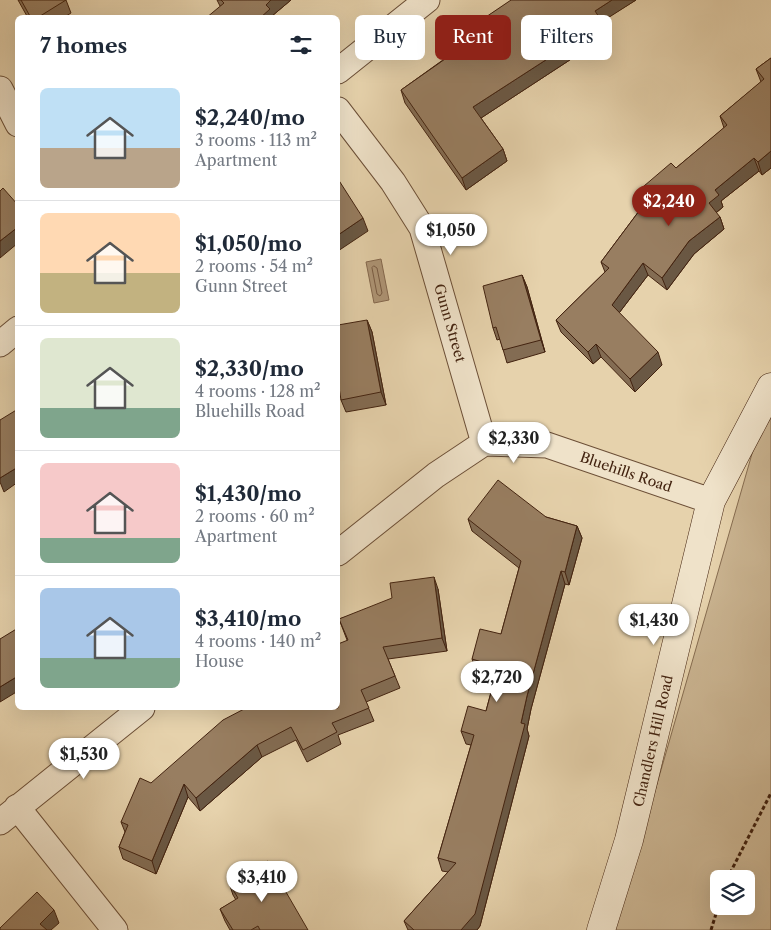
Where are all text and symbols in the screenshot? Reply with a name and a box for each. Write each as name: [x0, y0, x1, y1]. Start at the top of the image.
chip: Buy: [355, 15, 425, 60]
chip: Rent: [435, 15, 511, 60]
chip: Filters: [521, 15, 612, 60]
icon: filters: [287, 31, 315, 59]
text: 7 homes: [40, 33, 127, 58]
text: $2,240/mo: [195, 105, 305, 130]
icon: home: [80, 108, 140, 168]
text: 3 rooms · 113 m²: [195, 130, 317, 150]
text: Apartment: [195, 150, 277, 170]
pin: $2,240: [628, 184, 710, 227]
text: $2,240: [643, 191, 695, 211]
pin: $1,050: [410, 214, 492, 256]
text: $1,050: [426, 220, 476, 240]
text: $1,050/mo: [195, 231, 302, 256]
icon: home: [80, 233, 140, 293]
text: 2 rooms · 54 m²: [195, 256, 313, 276]
text: Gunn Street: [195, 276, 287, 296]
street label: Gunn Street: [430, 282, 470, 364]
text: $2,330/mo: [195, 356, 304, 381]
icon: home: [80, 358, 140, 418]
text: 4 rooms · 128 m²: [195, 381, 321, 401]
text: Bluehills Road: [195, 401, 305, 421]
pin: $2,330: [473, 422, 555, 464]
text: $2,330: [488, 428, 540, 448]
street label: Bluehills Road: [578, 448, 675, 496]
text: $1,430/mo: [195, 481, 301, 506]
icon: home: [80, 483, 140, 543]
text: 2 rooms · 60 m²: [195, 506, 315, 526]
text: Apartment: [195, 526, 277, 546]
pin: $1,430: [613, 604, 695, 646]
text: $3,410/mo: [195, 606, 301, 631]
icon: home: [80, 608, 140, 668]
text: $1,430: [629, 610, 679, 630]
text: 4 rooms · 140 m²: [195, 631, 321, 651]
text: House: [195, 651, 244, 671]
pin: $2,720: [456, 660, 538, 703]
text: $2,720: [472, 667, 522, 687]
street label: Chandlers Hill Road: [629, 673, 677, 809]
pin: $1,530: [43, 738, 125, 780]
text: $1,530: [60, 744, 108, 764]
pin: $3,410: [221, 860, 303, 903]
text: $3,410: [237, 867, 287, 887]
map controls: [710, 870, 755, 915]
button: layers: [710, 870, 755, 915]

